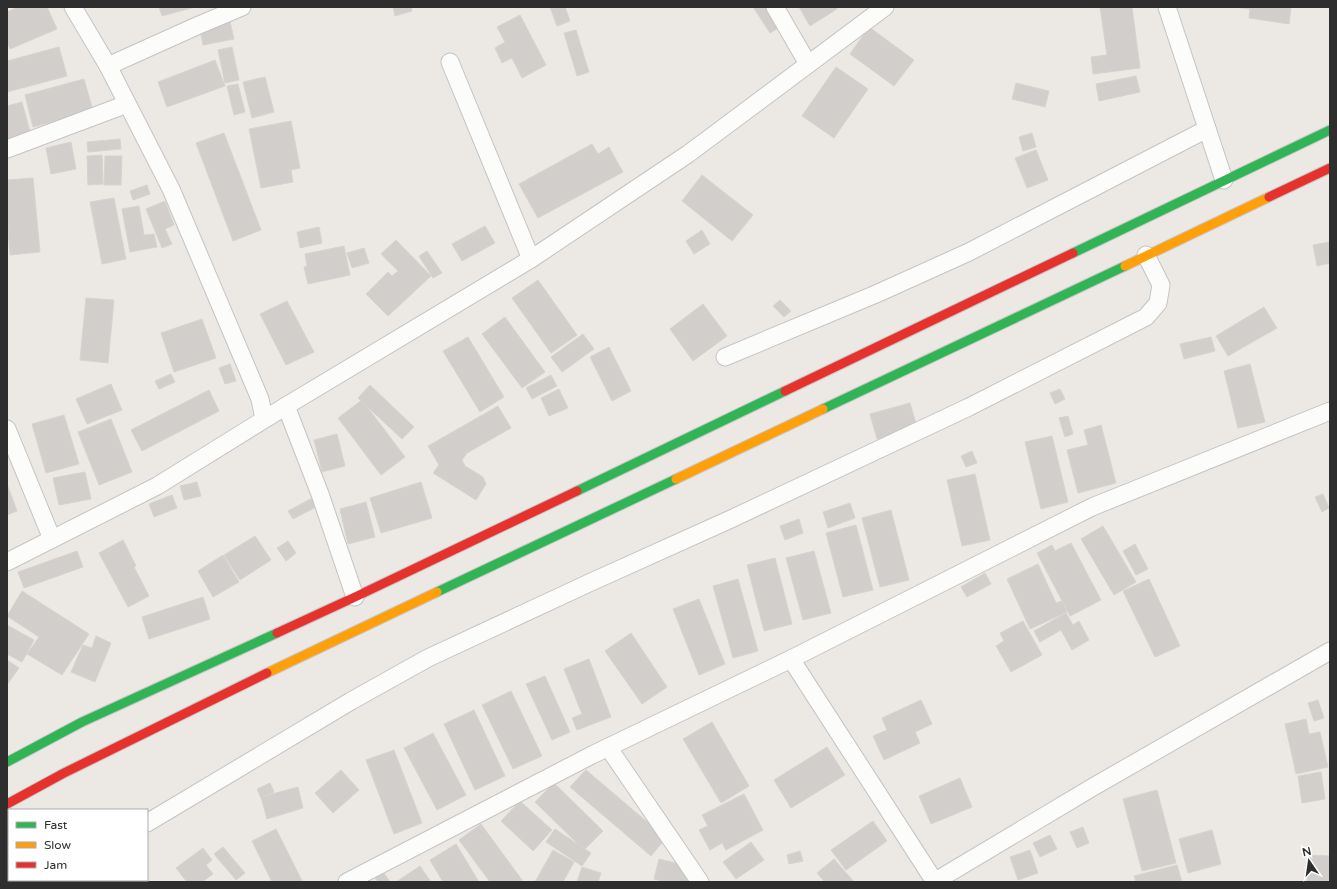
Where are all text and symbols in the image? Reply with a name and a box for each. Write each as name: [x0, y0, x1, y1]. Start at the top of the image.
legend: [8, 809, 148, 881]
text: Fast: [44, 818, 68, 832]
text: Slow: [44, 838, 71, 852]
north arrow: [1289, 841, 1329, 881]
text: N: [1301, 844, 1313, 859]
text: Jam: [44, 858, 67, 872]

